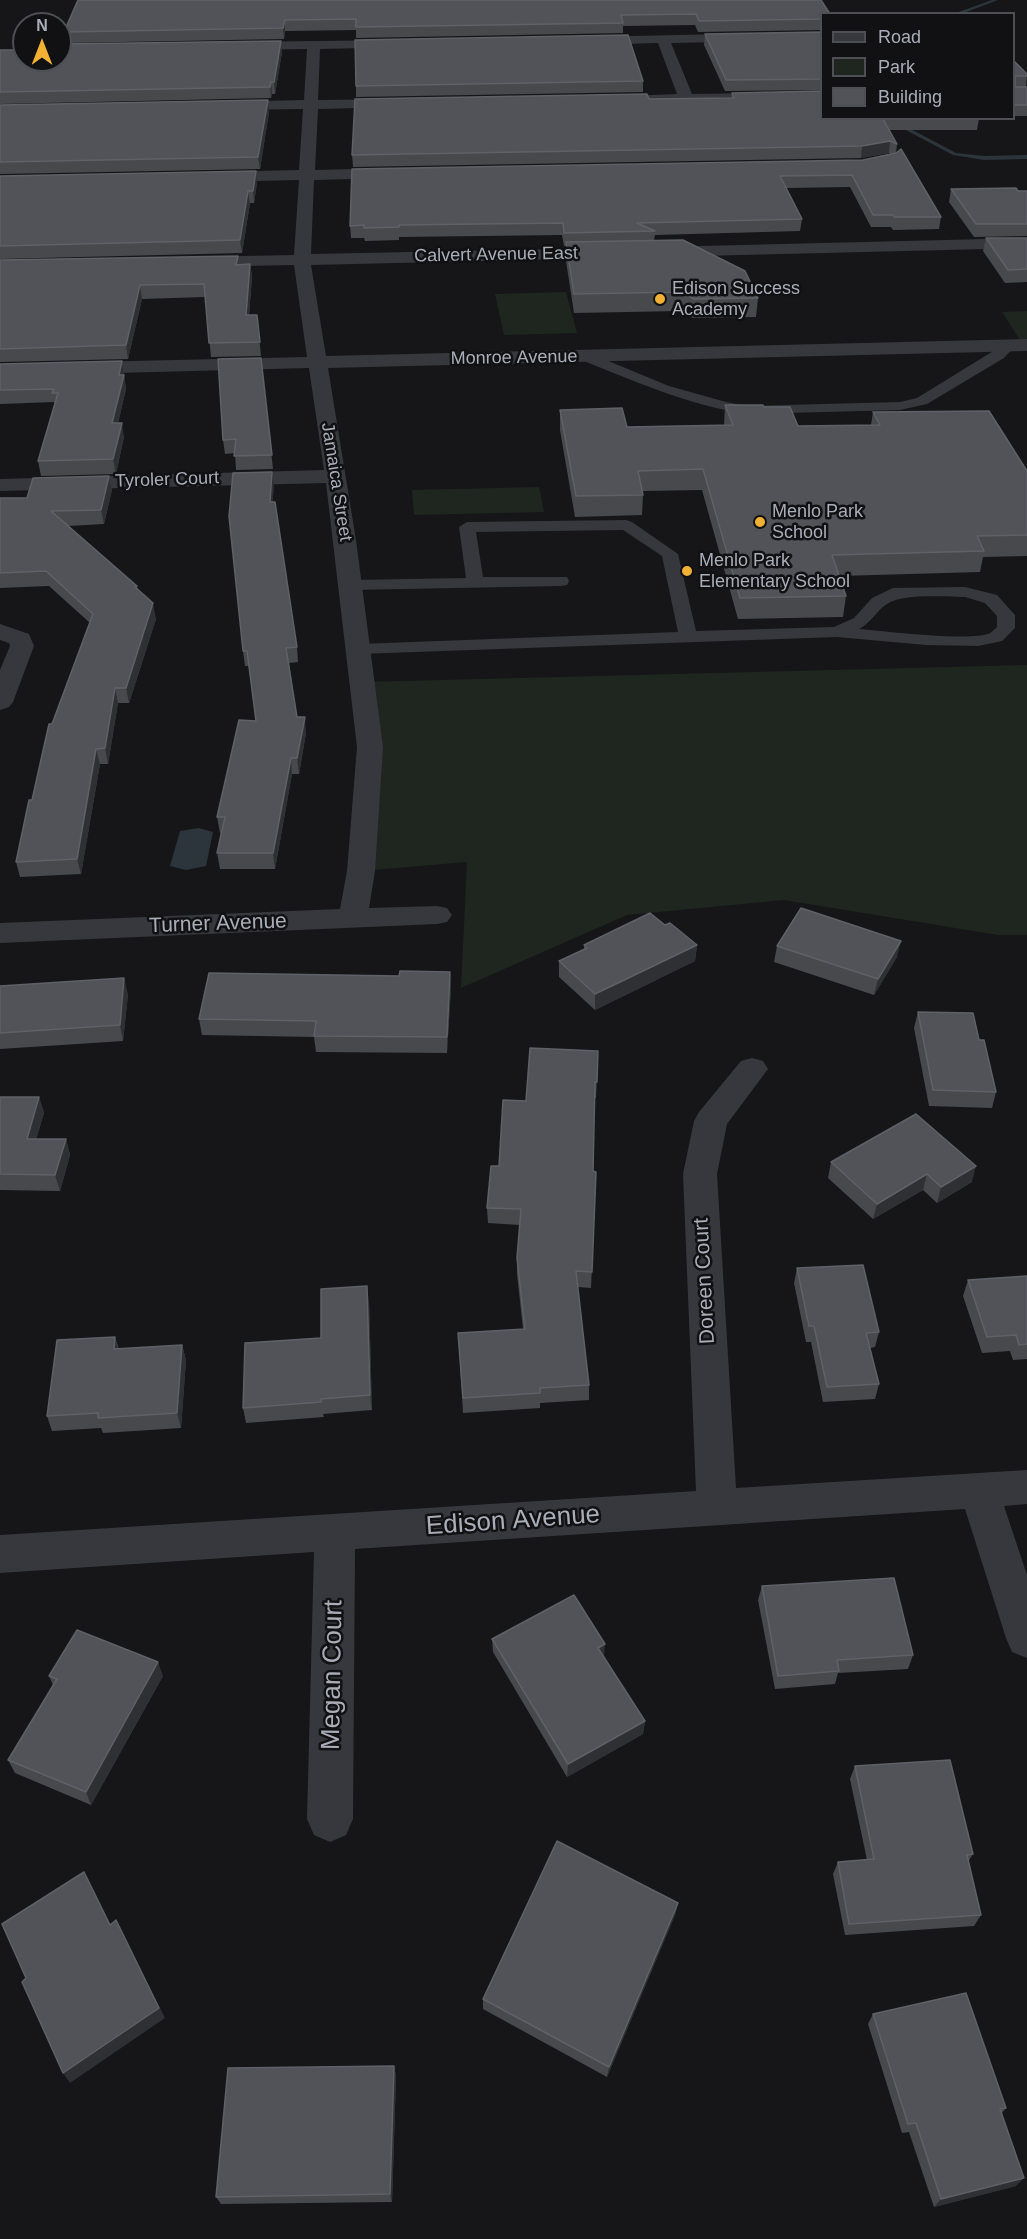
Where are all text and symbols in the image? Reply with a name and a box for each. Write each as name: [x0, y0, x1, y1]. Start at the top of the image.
north arrow: [12, 12, 72, 72]
legend: [820, 12, 1015, 120]
text: N: [36, 17, 48, 34]
text: Road: [878, 27, 921, 47]
text: Park: [878, 57, 915, 77]
text: Building: [878, 87, 942, 107]
street label: Calvert Avenue East: [414, 243, 578, 267]
place label: Edison Success Academy: [672, 278, 800, 320]
marker: Edison Success Academy: [653, 292, 667, 306]
street label: Monroe Avenue: [450, 346, 578, 370]
street label: Jamaica Street: [316, 421, 356, 543]
street label: Tyroler Court: [115, 467, 219, 493]
place label: Menlo Park School: [772, 501, 863, 544]
marker: Menlo Park School: [753, 515, 767, 529]
place label: Menlo Park Elementary School: [699, 550, 850, 592]
marker: Menlo Park Elementary School: [680, 564, 694, 578]
street label: Turner Avenue: [149, 909, 287, 939]
street label: Doreen Court: [689, 1217, 721, 1345]
street label: Edison Avenue: [425, 1499, 601, 1543]
street label: Megan Court: [316, 1600, 350, 1750]

